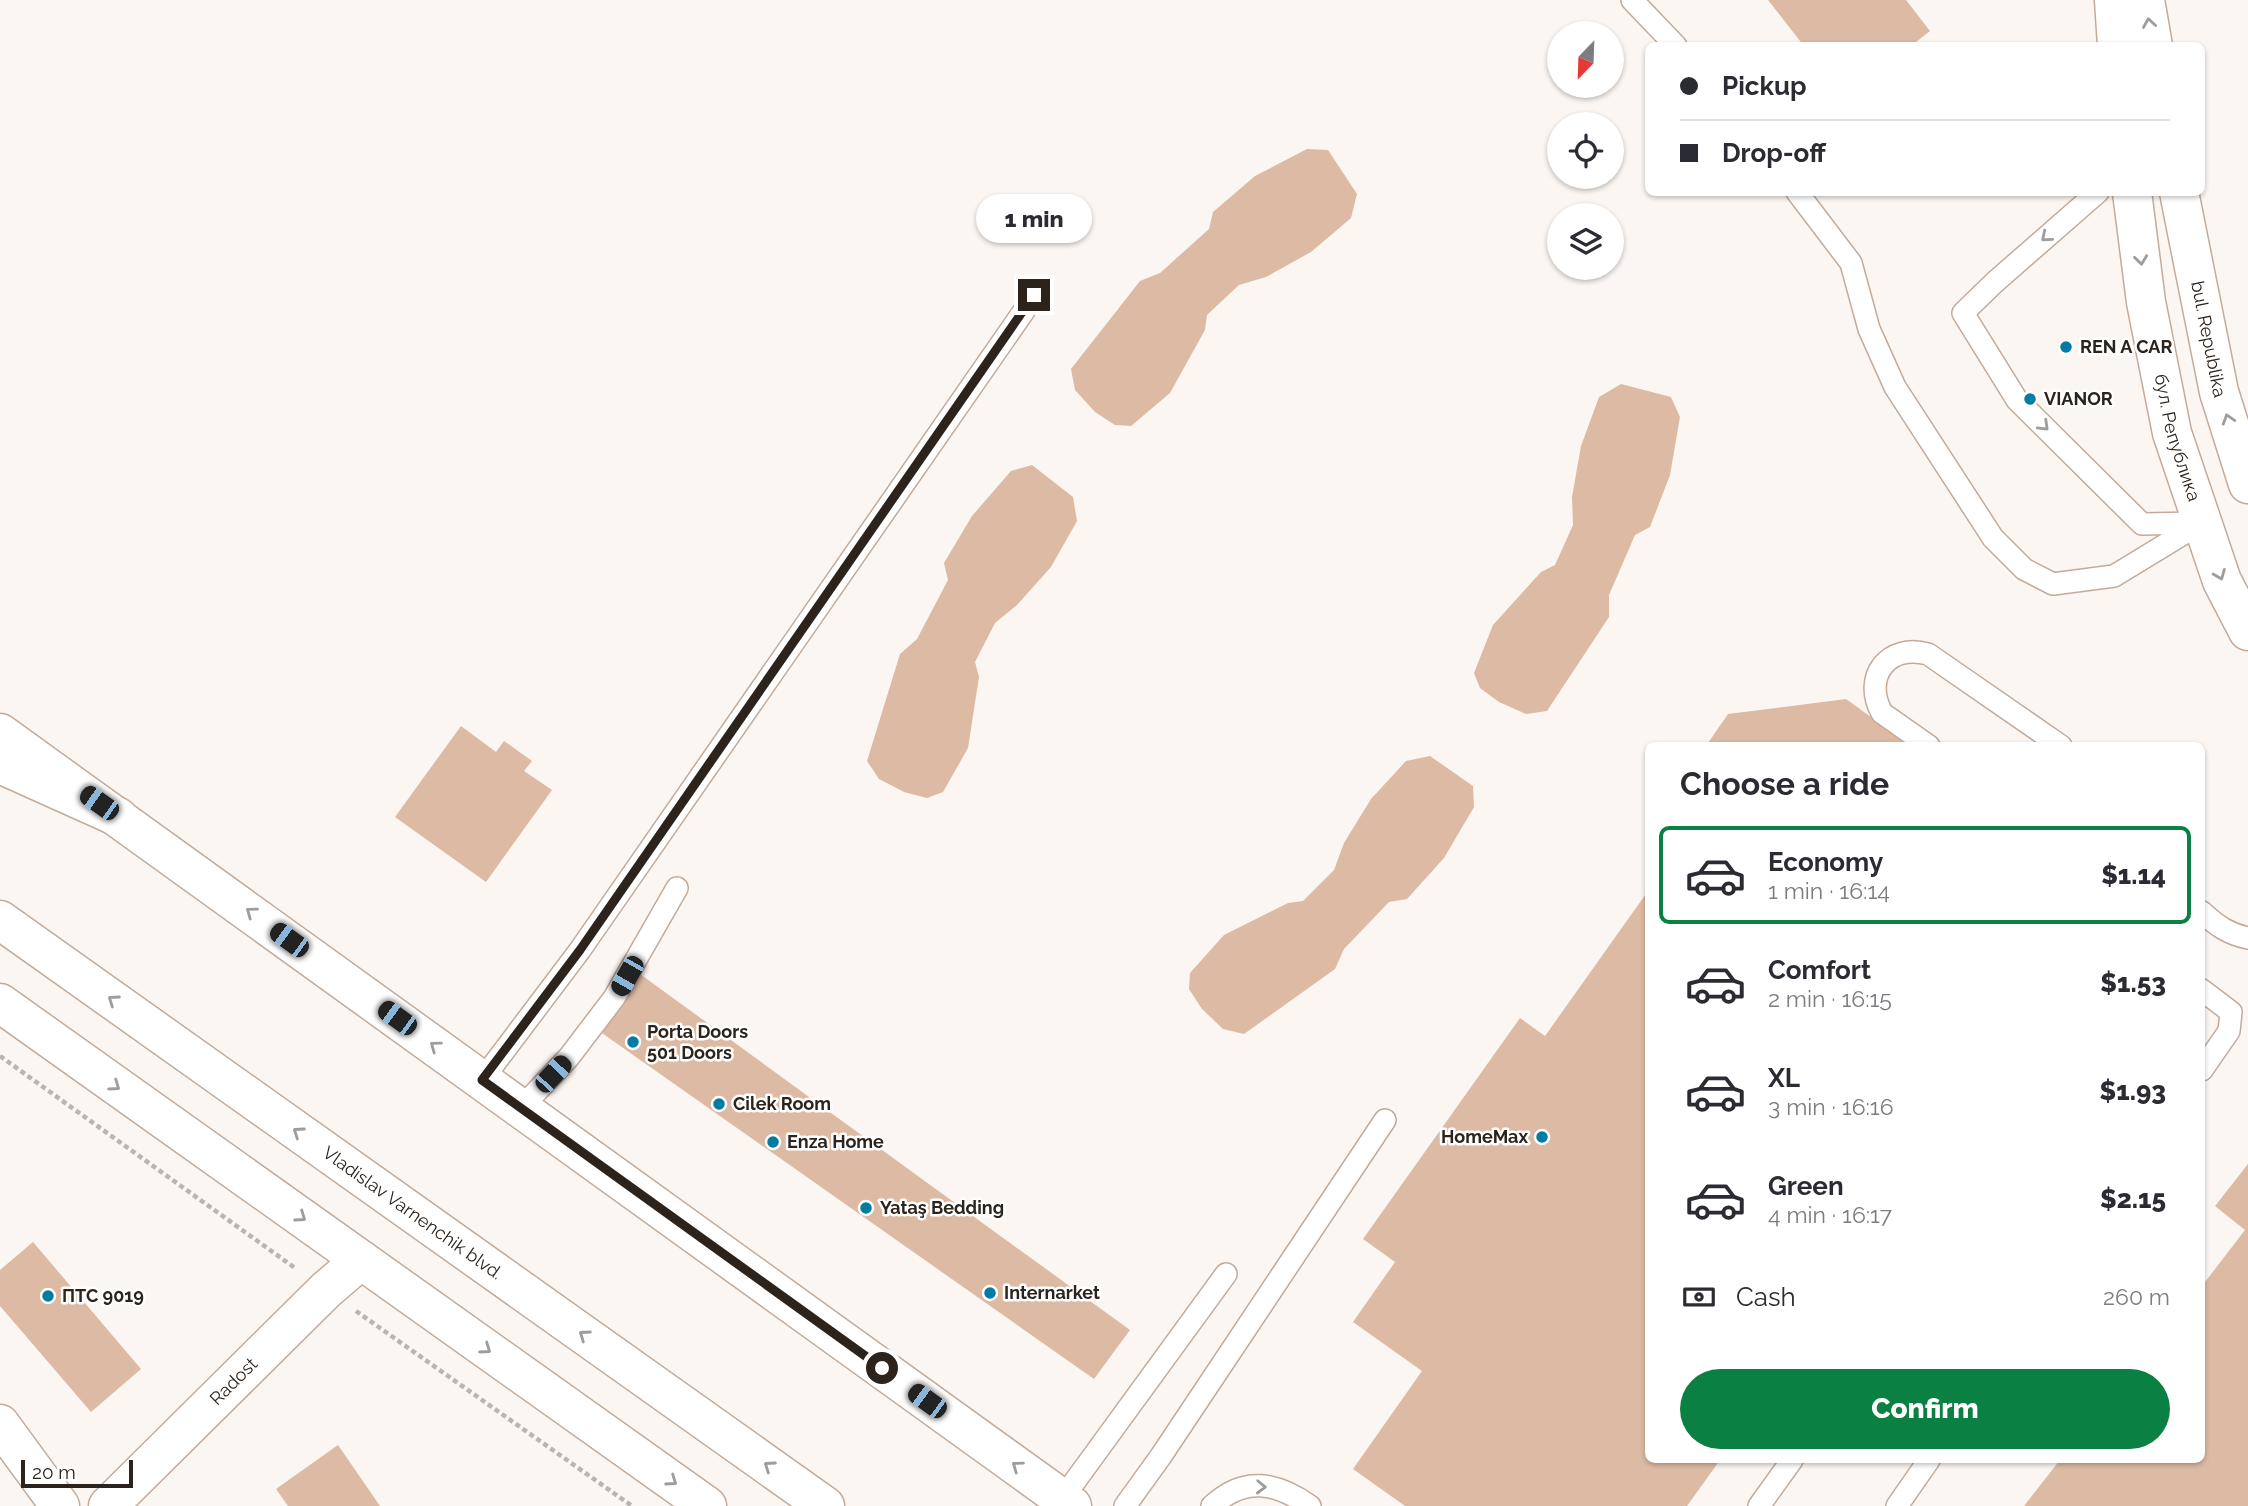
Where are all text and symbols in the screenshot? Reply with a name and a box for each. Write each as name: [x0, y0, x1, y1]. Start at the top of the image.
one-way arrow: [2142, 17, 2157, 29]
north arrow: [1547, 21, 1624, 98]
map controls: [1547, 21, 1624, 280]
text: Pickup: [1722, 71, 1807, 101]
button: locate: [1547, 112, 1624, 189]
text: Drop-off: [1722, 138, 1826, 168]
callout: 1 min: [976, 194, 1092, 243]
button: layers: [1547, 203, 1624, 280]
text: 1 min: [1004, 205, 1064, 232]
one-way arrow: [2042, 229, 2055, 241]
one-way arrow: [2133, 254, 2148, 266]
route end: [1018, 279, 1050, 311]
street label: bul. Republika: [2187, 279, 2231, 400]
place label: REN A CAR: [2080, 336, 2172, 357]
marker: REN A CAR: [2058, 339, 2074, 355]
street label: бул. Република: [2150, 372, 2205, 504]
place label: VIANOR: [2044, 388, 2113, 409]
marker: VIANOR: [2022, 391, 2038, 407]
one-way arrow: [2221, 414, 2236, 426]
one-way arrow: [2036, 417, 2049, 430]
one-way arrow: [2212, 568, 2226, 580]
text: Choose a ride: [1680, 765, 1889, 802]
car: [76, 782, 123, 824]
icon: car: [1684, 844, 1747, 907]
text: Economy: [1768, 847, 1883, 877]
text: $1.14: [2101, 860, 2166, 890]
text: 1 min · 16:14: [1768, 877, 1890, 904]
one-way arrow: [246, 908, 259, 921]
car: [266, 919, 313, 961]
icon: car: [1684, 952, 1747, 1015]
car: [608, 953, 647, 999]
text: Comfort: [1768, 955, 1871, 985]
text: $1.53: [2100, 968, 2166, 998]
text: 2 min · 16:15: [1768, 985, 1892, 1012]
one-way arrow: [108, 996, 121, 1008]
car: [374, 997, 421, 1039]
place label: Porta Doors 501 Doors: [647, 1021, 748, 1063]
marker: Porta Doors 501 Doors: [625, 1034, 641, 1050]
one-way arrow: [430, 1042, 443, 1054]
car: [531, 1051, 576, 1097]
icon: car: [1684, 1060, 1747, 1123]
text: XL: [1768, 1063, 1800, 1093]
text: $1.93: [2100, 1076, 2166, 1106]
one-way arrow: [108, 1077, 120, 1090]
place label: Cilek Room: [733, 1093, 831, 1114]
text: 3 min · 16:16: [1768, 1093, 1894, 1120]
marker: Cilek Room: [711, 1096, 727, 1112]
place label: HomeMax: [1441, 1126, 1528, 1147]
one-way arrow: [293, 1128, 306, 1140]
marker: HomeMax: [1534, 1129, 1550, 1145]
place label: Enza Home: [787, 1131, 884, 1152]
marker: Enza Home: [765, 1134, 781, 1150]
street label: Vladislav Varnenchik blvd.: [319, 1142, 507, 1284]
icon: car: [1684, 1168, 1747, 1231]
text: Green: [1768, 1171, 1844, 1201]
text: $2.15: [2100, 1184, 2166, 1214]
place label: Yataş Bedding: [880, 1197, 1004, 1218]
marker: Yataş Bedding: [858, 1200, 874, 1216]
text: 4 min · 16:17: [1768, 1201, 1892, 1228]
one-way arrow: [293, 1209, 306, 1222]
icon: cash: [1680, 1278, 1718, 1316]
place label: Internarket: [1004, 1282, 1100, 1303]
text: Cash: [1736, 1282, 1796, 1312]
text: 260 m: [2103, 1283, 2170, 1310]
place label: ПТС 9019: [62, 1285, 144, 1306]
marker: Internarket: [982, 1285, 998, 1301]
marker: ПТС 9019: [40, 1288, 56, 1304]
one-way arrow: [579, 1331, 592, 1343]
one-way arrow: [478, 1341, 491, 1353]
route start: [866, 1352, 898, 1384]
street label: Radost: [205, 1353, 261, 1409]
button: Confirm: [1680, 1369, 2170, 1449]
car: [904, 1380, 951, 1422]
scale bar: [21, 1457, 133, 1489]
text: 20 m: [32, 1461, 76, 1483]
one-way arrow: [764, 1462, 777, 1475]
one-way arrow: [1012, 1462, 1025, 1474]
one-way arrow: [664, 1473, 677, 1485]
one-way arrow: [1256, 1480, 1267, 1495]

